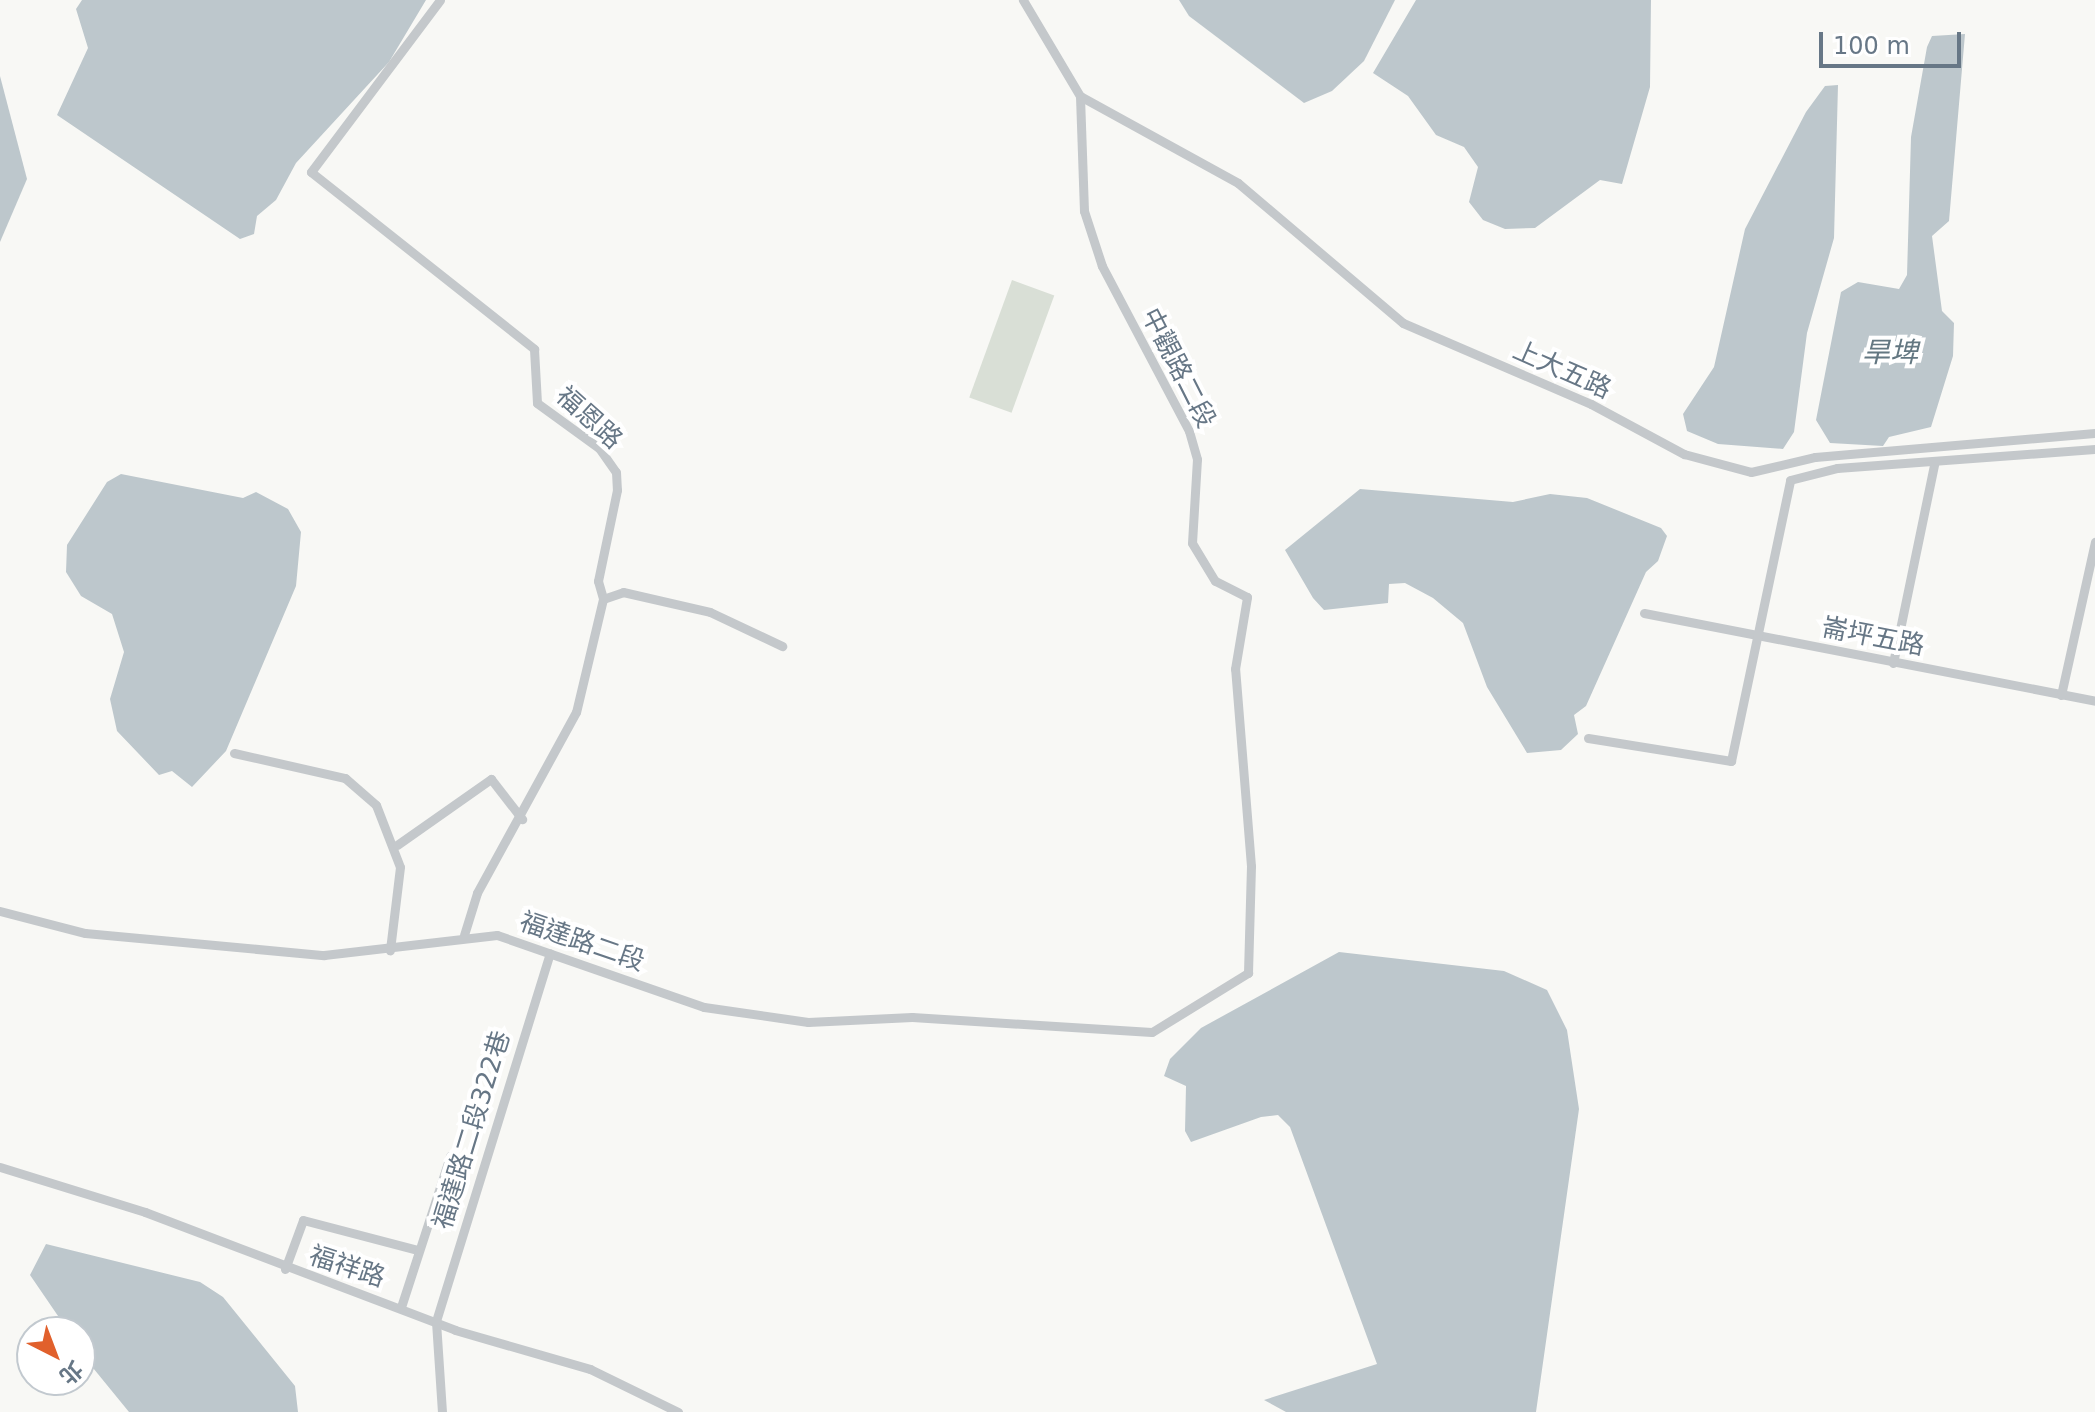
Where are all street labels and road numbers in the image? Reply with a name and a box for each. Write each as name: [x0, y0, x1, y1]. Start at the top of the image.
street label: 中觀路二段: [1135, 303, 1221, 433]
street label: 上大五路: [1508, 335, 1616, 405]
street label: 福恩路: [550, 380, 628, 456]
street label: 崙坪五路: [1819, 612, 1927, 662]
street label: 福達路二段: [515, 906, 649, 978]
street label: 福達路二段322巷: [427, 1027, 517, 1233]
street label: 福祥路: [305, 1240, 389, 1294]

